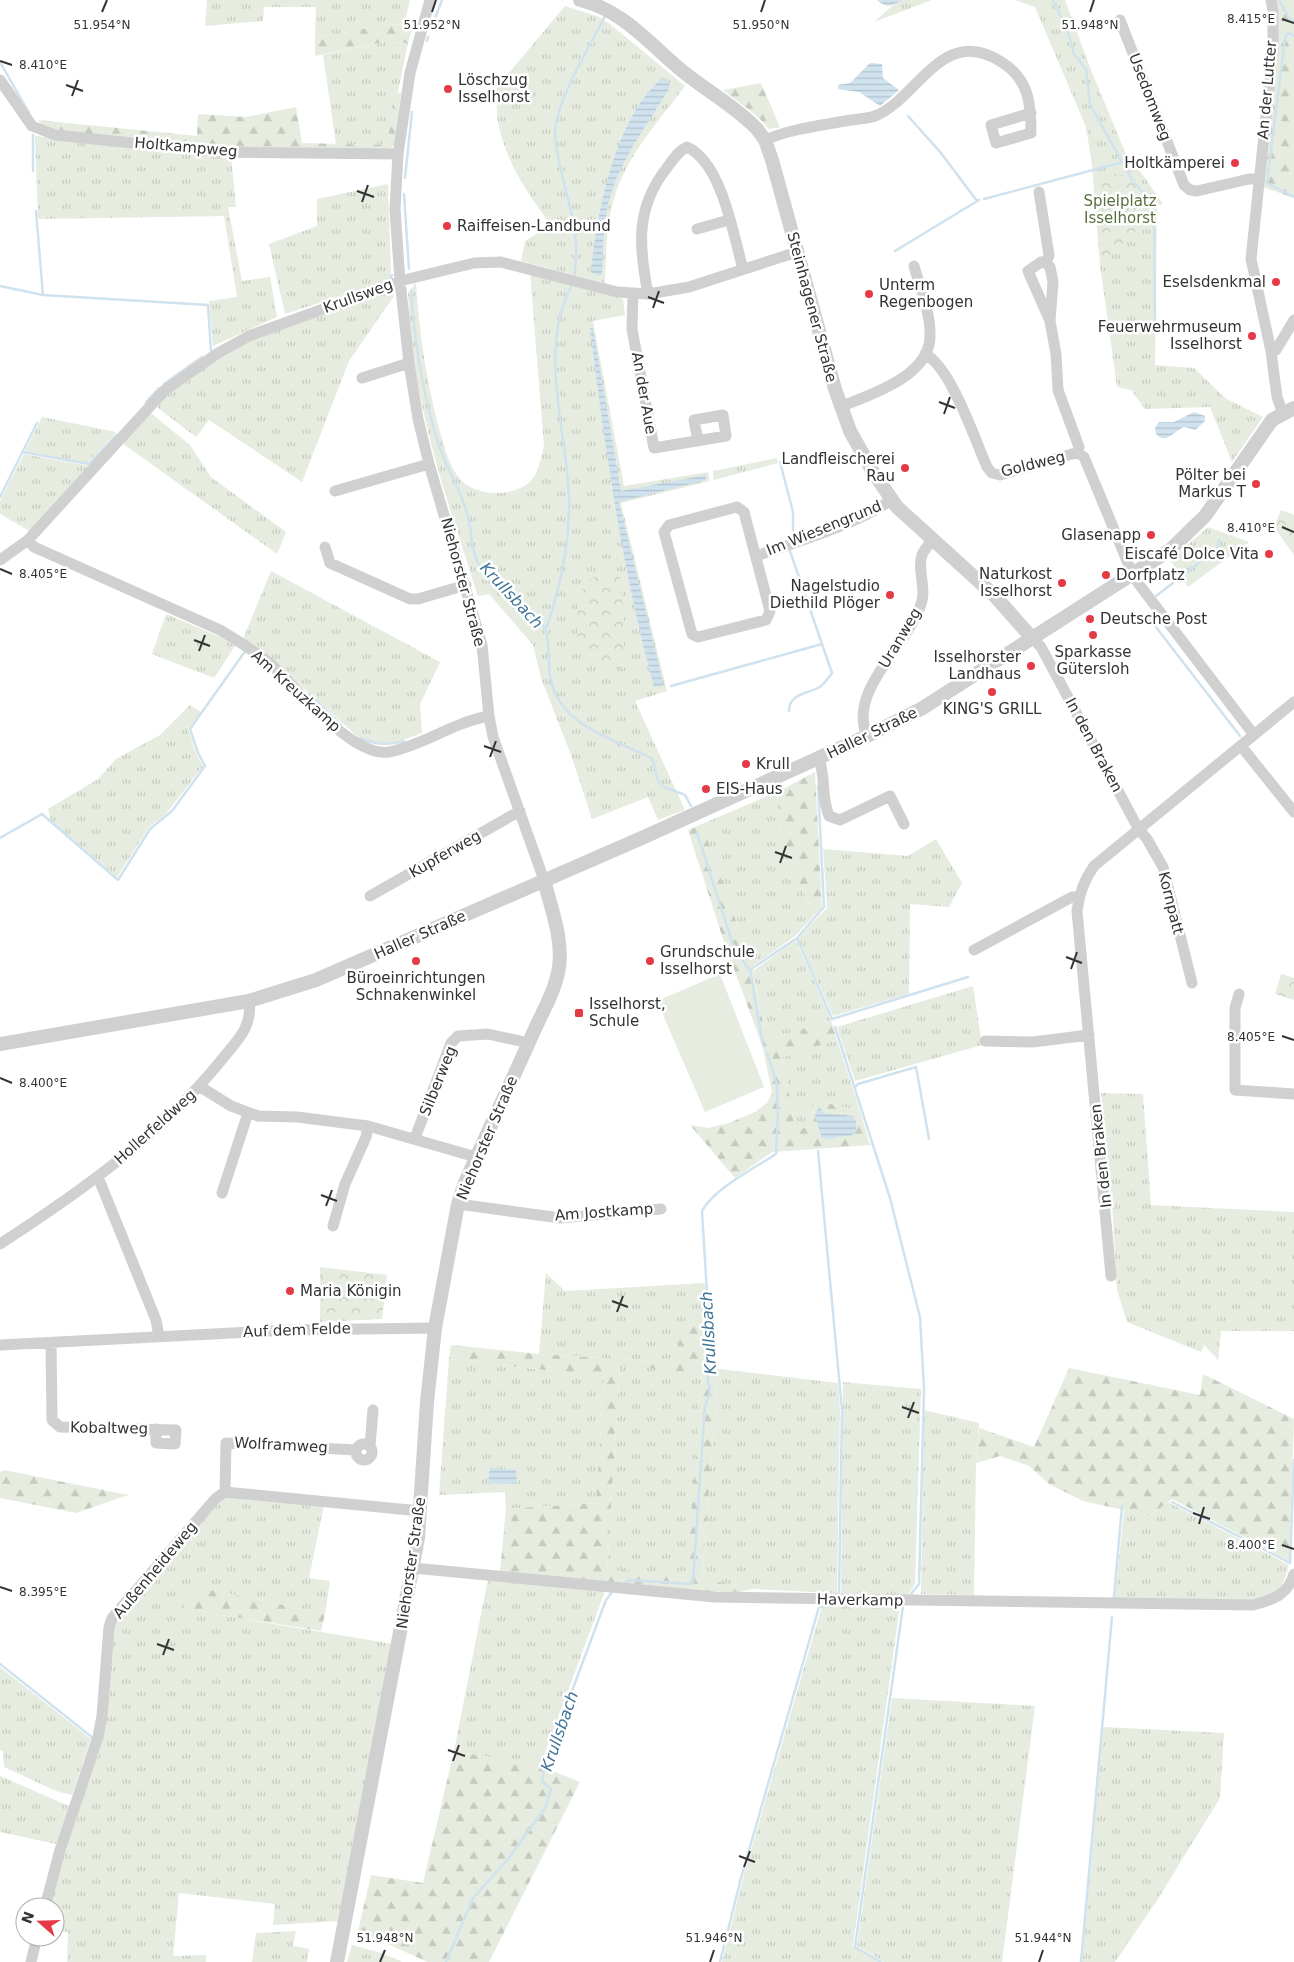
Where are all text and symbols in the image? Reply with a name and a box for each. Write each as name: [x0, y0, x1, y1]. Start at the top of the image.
text: 8.415°E: [1227, 12, 1275, 26]
text: 51.954°N: [74, 18, 130, 32]
text: 51.952°N: [404, 18, 460, 32]
text: 51.950°N: [733, 18, 789, 32]
text: 51.948°N: [1062, 18, 1118, 32]
street label: An der Lutter: [1254, 39, 1280, 140]
street label: Usedomweg: [1125, 51, 1175, 143]
text: 8.410°E: [19, 58, 67, 72]
place label: Löschzug Isselhorst: [458, 71, 530, 106]
marker: Löschzug Isselhorst: [442, 83, 454, 95]
street label: Holtkampweg: [134, 134, 238, 160]
place label: Holtkämperei: [1124, 154, 1225, 172]
marker: Holtkämperei: [1229, 157, 1241, 169]
park label: Spielplatz Isselhorst: [1083, 192, 1157, 227]
place label: Raiffeisen-Landbund: [457, 217, 611, 235]
marker: Raiffeisen-Landbund: [441, 220, 453, 232]
street label: Steinhagener Straße: [783, 230, 841, 384]
place label: Eselsdenkmal: [1163, 273, 1266, 291]
street label: Krullsweg: [321, 275, 395, 317]
place label: Unterm Regenbogen: [879, 276, 973, 311]
marker: Eselsdenkmal: [1270, 276, 1282, 288]
marker: Unterm Regenbogen: [863, 288, 875, 300]
place label: Feuerwehrmuseum Isselhorst: [1098, 318, 1242, 353]
marker: Feuerwehrmuseum Isselhorst: [1246, 330, 1258, 342]
street label: An der Aue: [628, 350, 660, 436]
street label: Goldweg: [999, 447, 1067, 481]
place label: Landfleischerei Rau: [782, 450, 895, 485]
marker: Landfleischerei Rau: [899, 462, 911, 474]
place label: Pölter bei Markus T: [1175, 466, 1247, 501]
marker: Pölter bei Markus T: [1250, 478, 1262, 490]
street label: Im Wiesengrund: [764, 497, 884, 559]
street label: Niehorster Straße: [437, 516, 489, 648]
text: 8.410°E: [1227, 521, 1275, 535]
place label: Glasenapp: [1061, 526, 1141, 544]
marker: Glasenapp: [1145, 529, 1157, 541]
place label: Eiscafé Dolce Vita: [1125, 545, 1259, 563]
marker: Eiscafé Dolce Vita: [1263, 548, 1275, 560]
water label: Krullsbach: [476, 558, 547, 632]
place label: Naturkost Isselhorst: [979, 565, 1052, 600]
place label: Dorfplatz: [1116, 566, 1185, 584]
text: 8.405°E: [19, 567, 67, 581]
marker: Dorfplatz: [1100, 569, 1112, 581]
place label: Nagelstudio Diethild Plöger: [770, 577, 881, 612]
marker: Naturkost Isselhorst: [1056, 577, 1068, 589]
marker: Nagelstudio Diethild Plöger: [884, 589, 896, 601]
street label: Uranweg: [875, 605, 925, 671]
place label: Deutsche Post: [1100, 610, 1207, 628]
marker: Deutsche Post: [1084, 613, 1096, 625]
marker: Sparkasse Gütersloh: [1087, 629, 1099, 641]
place label: Sparkasse Gütersloh: [1055, 643, 1131, 678]
street label: Am Kreuzkamp: [248, 646, 344, 736]
place label: Isselhorster Landhaus: [934, 648, 1022, 683]
marker: Isselhorster Landhaus: [1025, 660, 1037, 672]
marker: KING'S GRILL: [986, 686, 998, 698]
street label: In den Braken: [1062, 695, 1126, 795]
place label: KING'S GRILL: [943, 700, 1042, 718]
street label: Haller Straße: [824, 703, 920, 763]
place label: Krull: [756, 755, 790, 773]
marker: Krull: [740, 758, 752, 770]
place label: EIS-Haus: [716, 780, 783, 798]
marker: EIS-Haus: [700, 783, 712, 795]
street label: Kupferweg: [406, 826, 484, 882]
street label: Kornpatt: [1155, 870, 1188, 936]
street label: Haller Straße: [371, 907, 469, 963]
place label: Grundschule Isselhorst: [660, 943, 755, 978]
marker: Büroeinrichtungen Schnakenwinkel: [410, 955, 422, 967]
marker: Grundschule Isselhorst: [644, 955, 656, 967]
place label: Büroeinrichtungen Schnakenwinkel: [347, 969, 485, 1004]
place label: Isselhorst, Schule: [589, 995, 666, 1030]
marker: Isselhorst, Schule: [573, 1007, 585, 1019]
text: 8.405°E: [1227, 1030, 1275, 1044]
street label: Silberweg: [416, 1043, 460, 1119]
street label: Niehorster Straße: [453, 1073, 521, 1203]
text: 8.400°E: [19, 1076, 67, 1090]
street label: Hollerfeldweg: [111, 1086, 199, 1168]
street label: In den Braken: [1087, 1103, 1115, 1209]
street label: Am Jostkamp: [554, 1200, 654, 1224]
place label: Maria Königin: [300, 1282, 402, 1300]
marker: Maria Königin: [284, 1285, 296, 1297]
water label: Krullsbach: [697, 1291, 720, 1375]
street label: Auf dem Felde: [243, 1319, 351, 1341]
street label: Kobaltweg: [70, 1418, 148, 1438]
street label: Wolframweg: [234, 1434, 328, 1456]
street label: Niehorster Straße: [393, 1496, 429, 1630]
street label: Außenheideweg: [109, 1518, 201, 1622]
text: 8.400°E: [1227, 1538, 1275, 1552]
text: 8.395°E: [19, 1585, 67, 1599]
street label: Haverkamp: [817, 1590, 903, 1610]
water label: Krullsbach: [537, 1689, 582, 1774]
north arrow: [15, 1897, 65, 1947]
text: N: [18, 1909, 37, 1926]
text: 51.948°N: [357, 1931, 413, 1945]
text: 51.946°N: [686, 1931, 742, 1945]
text: 51.944°N: [1015, 1931, 1071, 1945]

